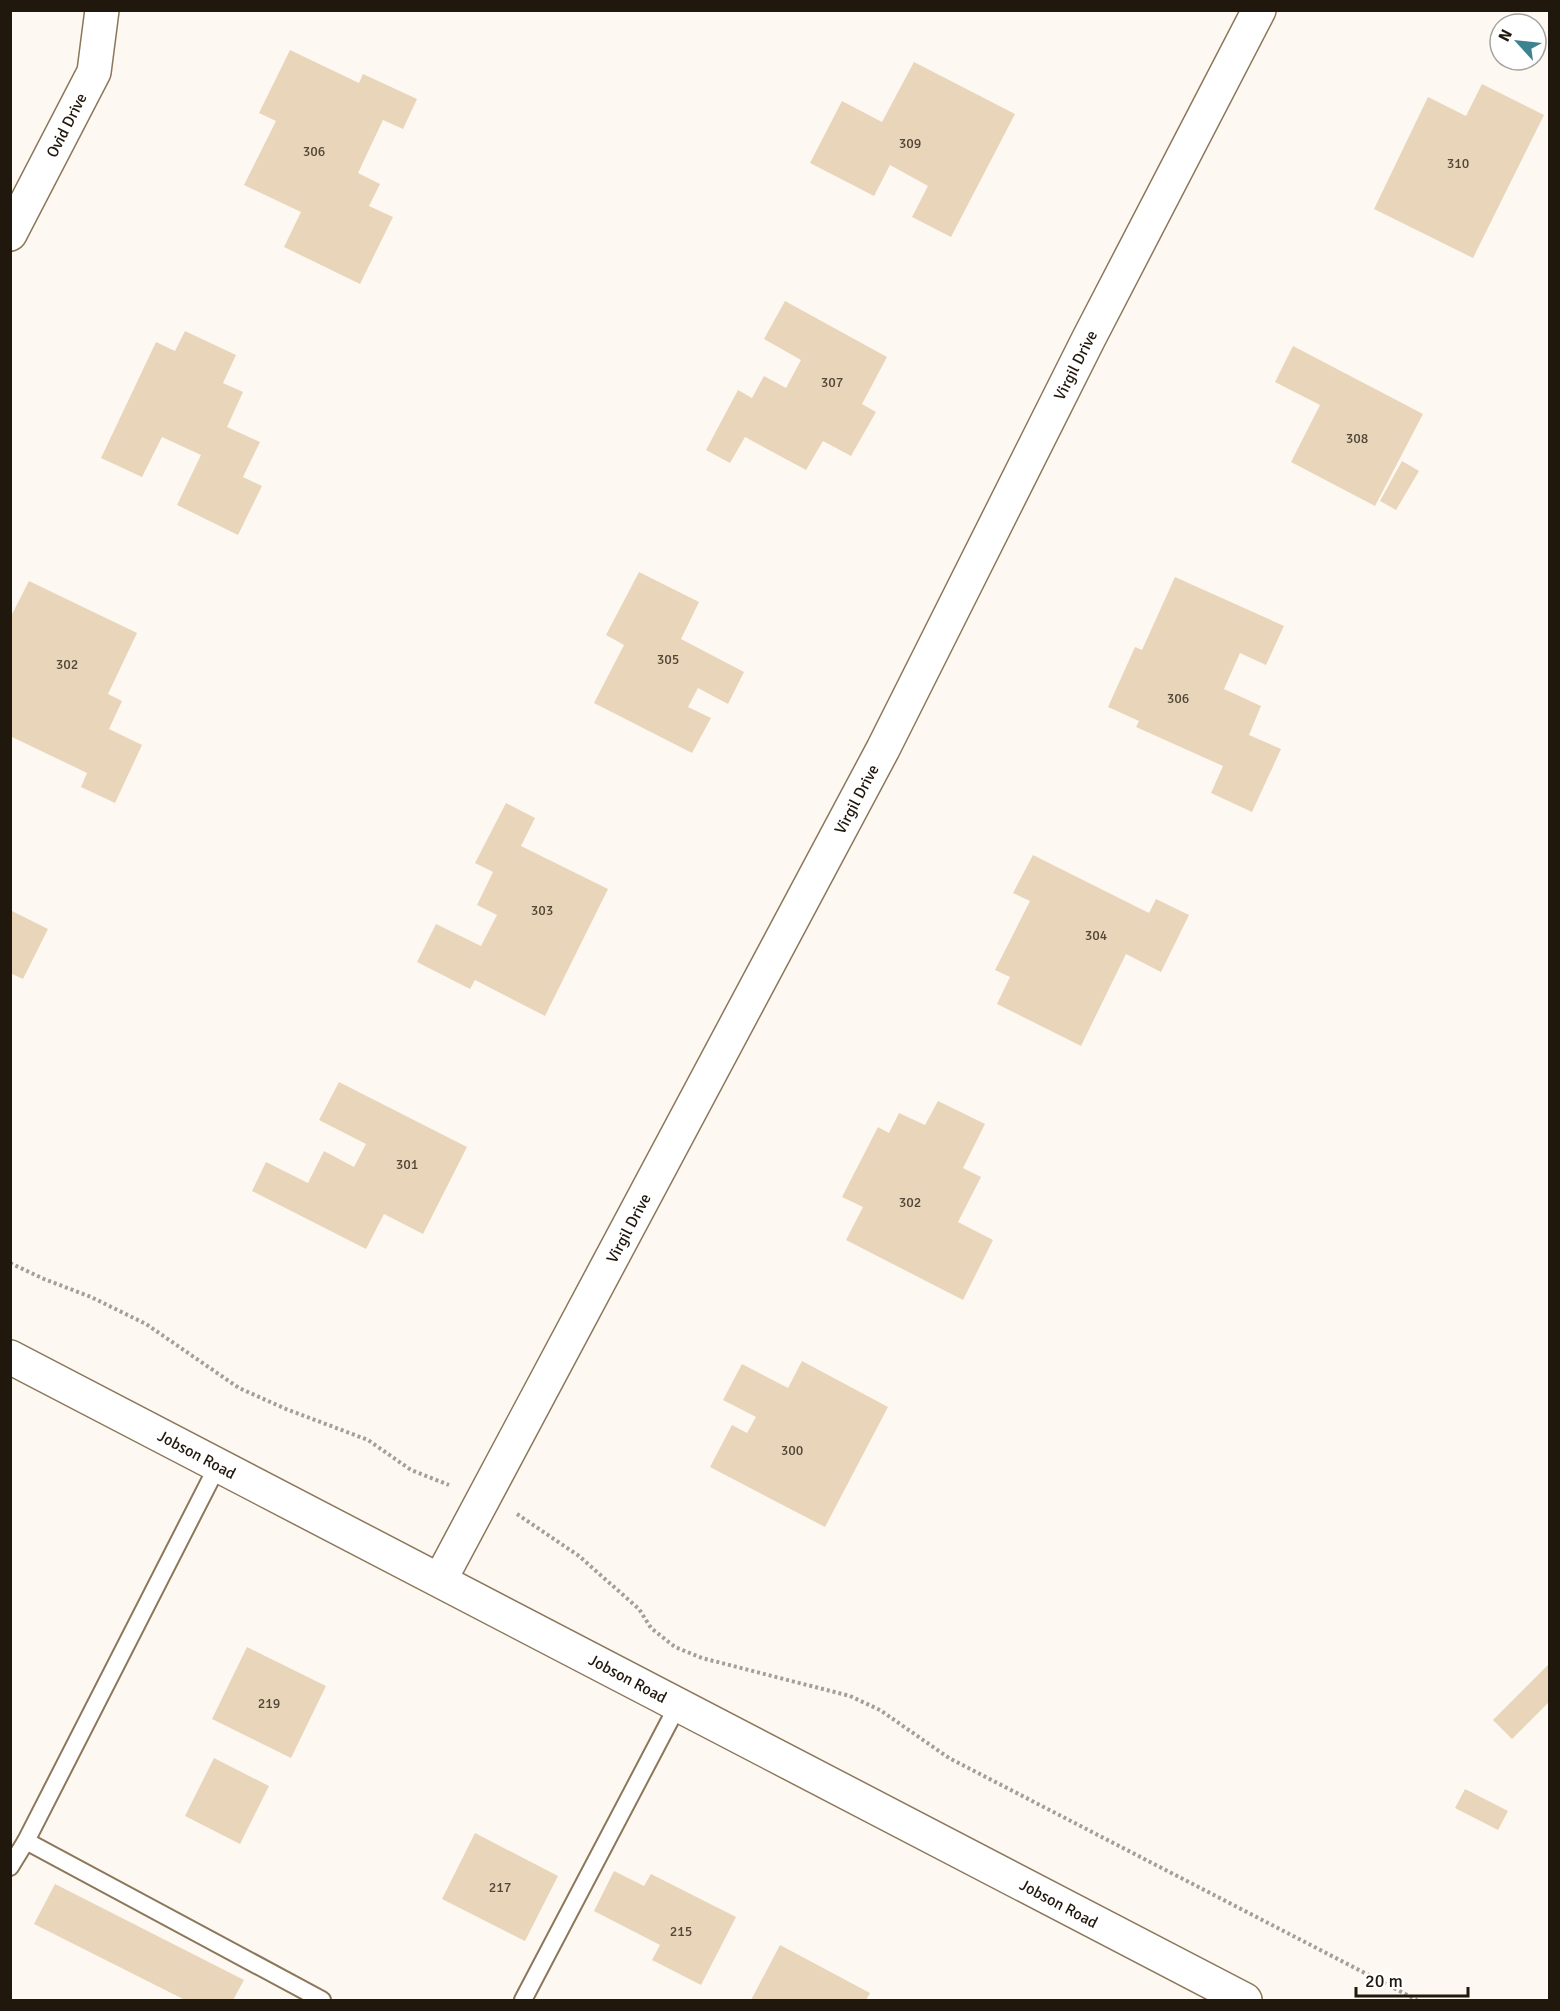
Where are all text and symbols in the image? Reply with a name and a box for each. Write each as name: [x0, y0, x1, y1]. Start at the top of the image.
north arrow: [1488, 12, 1548, 72]
text: N: [1494, 26, 1517, 45]
street label: Ovid Drive: [42, 90, 92, 161]
house number: 309: [899, 135, 921, 152]
house number: 306: [303, 143, 325, 160]
house number: 310: [1447, 155, 1469, 172]
street label: Virgil Drive: [1050, 327, 1102, 404]
house number: 307: [821, 374, 843, 391]
house number: 308: [1346, 430, 1368, 447]
house number: 305: [657, 651, 679, 668]
house number: 302: [56, 656, 78, 673]
house number: 306: [1167, 690, 1189, 707]
street label: Virgil Drive: [830, 761, 884, 838]
house number: 303: [531, 902, 553, 919]
house number: 304: [1085, 927, 1108, 944]
house number: 301: [396, 1156, 418, 1173]
street label: Virgil Drive: [602, 1190, 656, 1267]
house number: 302: [899, 1194, 921, 1211]
street label: Jobson Road: [154, 1426, 239, 1484]
house number: 300: [781, 1442, 803, 1459]
street label: Jobson Road: [585, 1650, 670, 1708]
house number: 219: [258, 1695, 280, 1712]
street label: Jobson Road: [1016, 1875, 1101, 1933]
house number: 217: [489, 1879, 511, 1896]
house number: 215: [670, 1923, 692, 1940]
scale bar: [1356, 1960, 1468, 1998]
text: 20 m: [1365, 1970, 1403, 1992]

